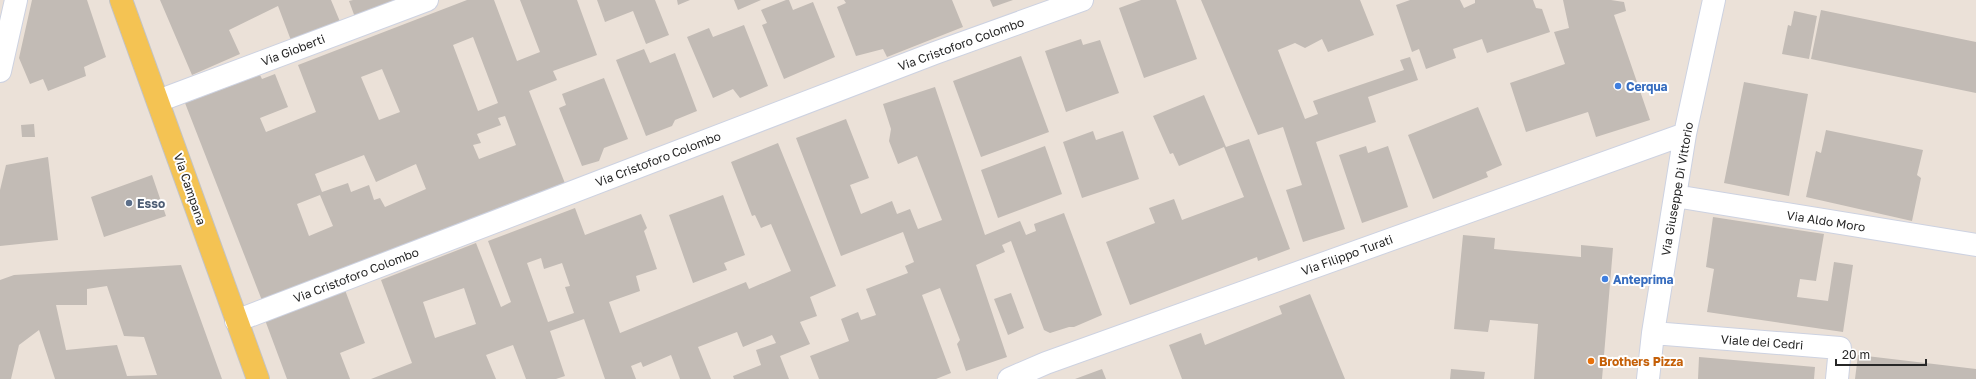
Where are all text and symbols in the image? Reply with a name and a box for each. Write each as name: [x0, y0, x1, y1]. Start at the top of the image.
street label: Via Cristoforo Colombo: [896, 14, 1026, 74]
street label: Via Gioberti: [259, 31, 327, 69]
place label: Cerqua: [1626, 79, 1668, 94]
marker: Cerqua: [1613, 81, 1623, 91]
street label: Via Giuseppe Di Vittorio: [1658, 121, 1696, 257]
street label: Via Cristoforo Colombo: [593, 128, 723, 190]
street label: Via Campana: [171, 151, 209, 227]
place label: Esso: [137, 196, 165, 211]
marker: Esso: [124, 198, 134, 208]
street label: Via Aldo Moro: [1786, 207, 1866, 235]
street label: Via Filippo Turati: [1299, 231, 1395, 279]
street label: Via Cristoforo Colombo: [291, 244, 421, 306]
place label: Anteprima: [1613, 272, 1674, 287]
marker: Anteprima: [1600, 274, 1610, 284]
street label: Viale dei Cedri: [1720, 332, 1804, 352]
scale bar: [1836, 341, 1926, 367]
text: 20 m: [1842, 347, 1870, 362]
place label: Brothers Pizza: [1599, 354, 1683, 369]
marker: Brothers Pizza: [1586, 356, 1596, 366]

